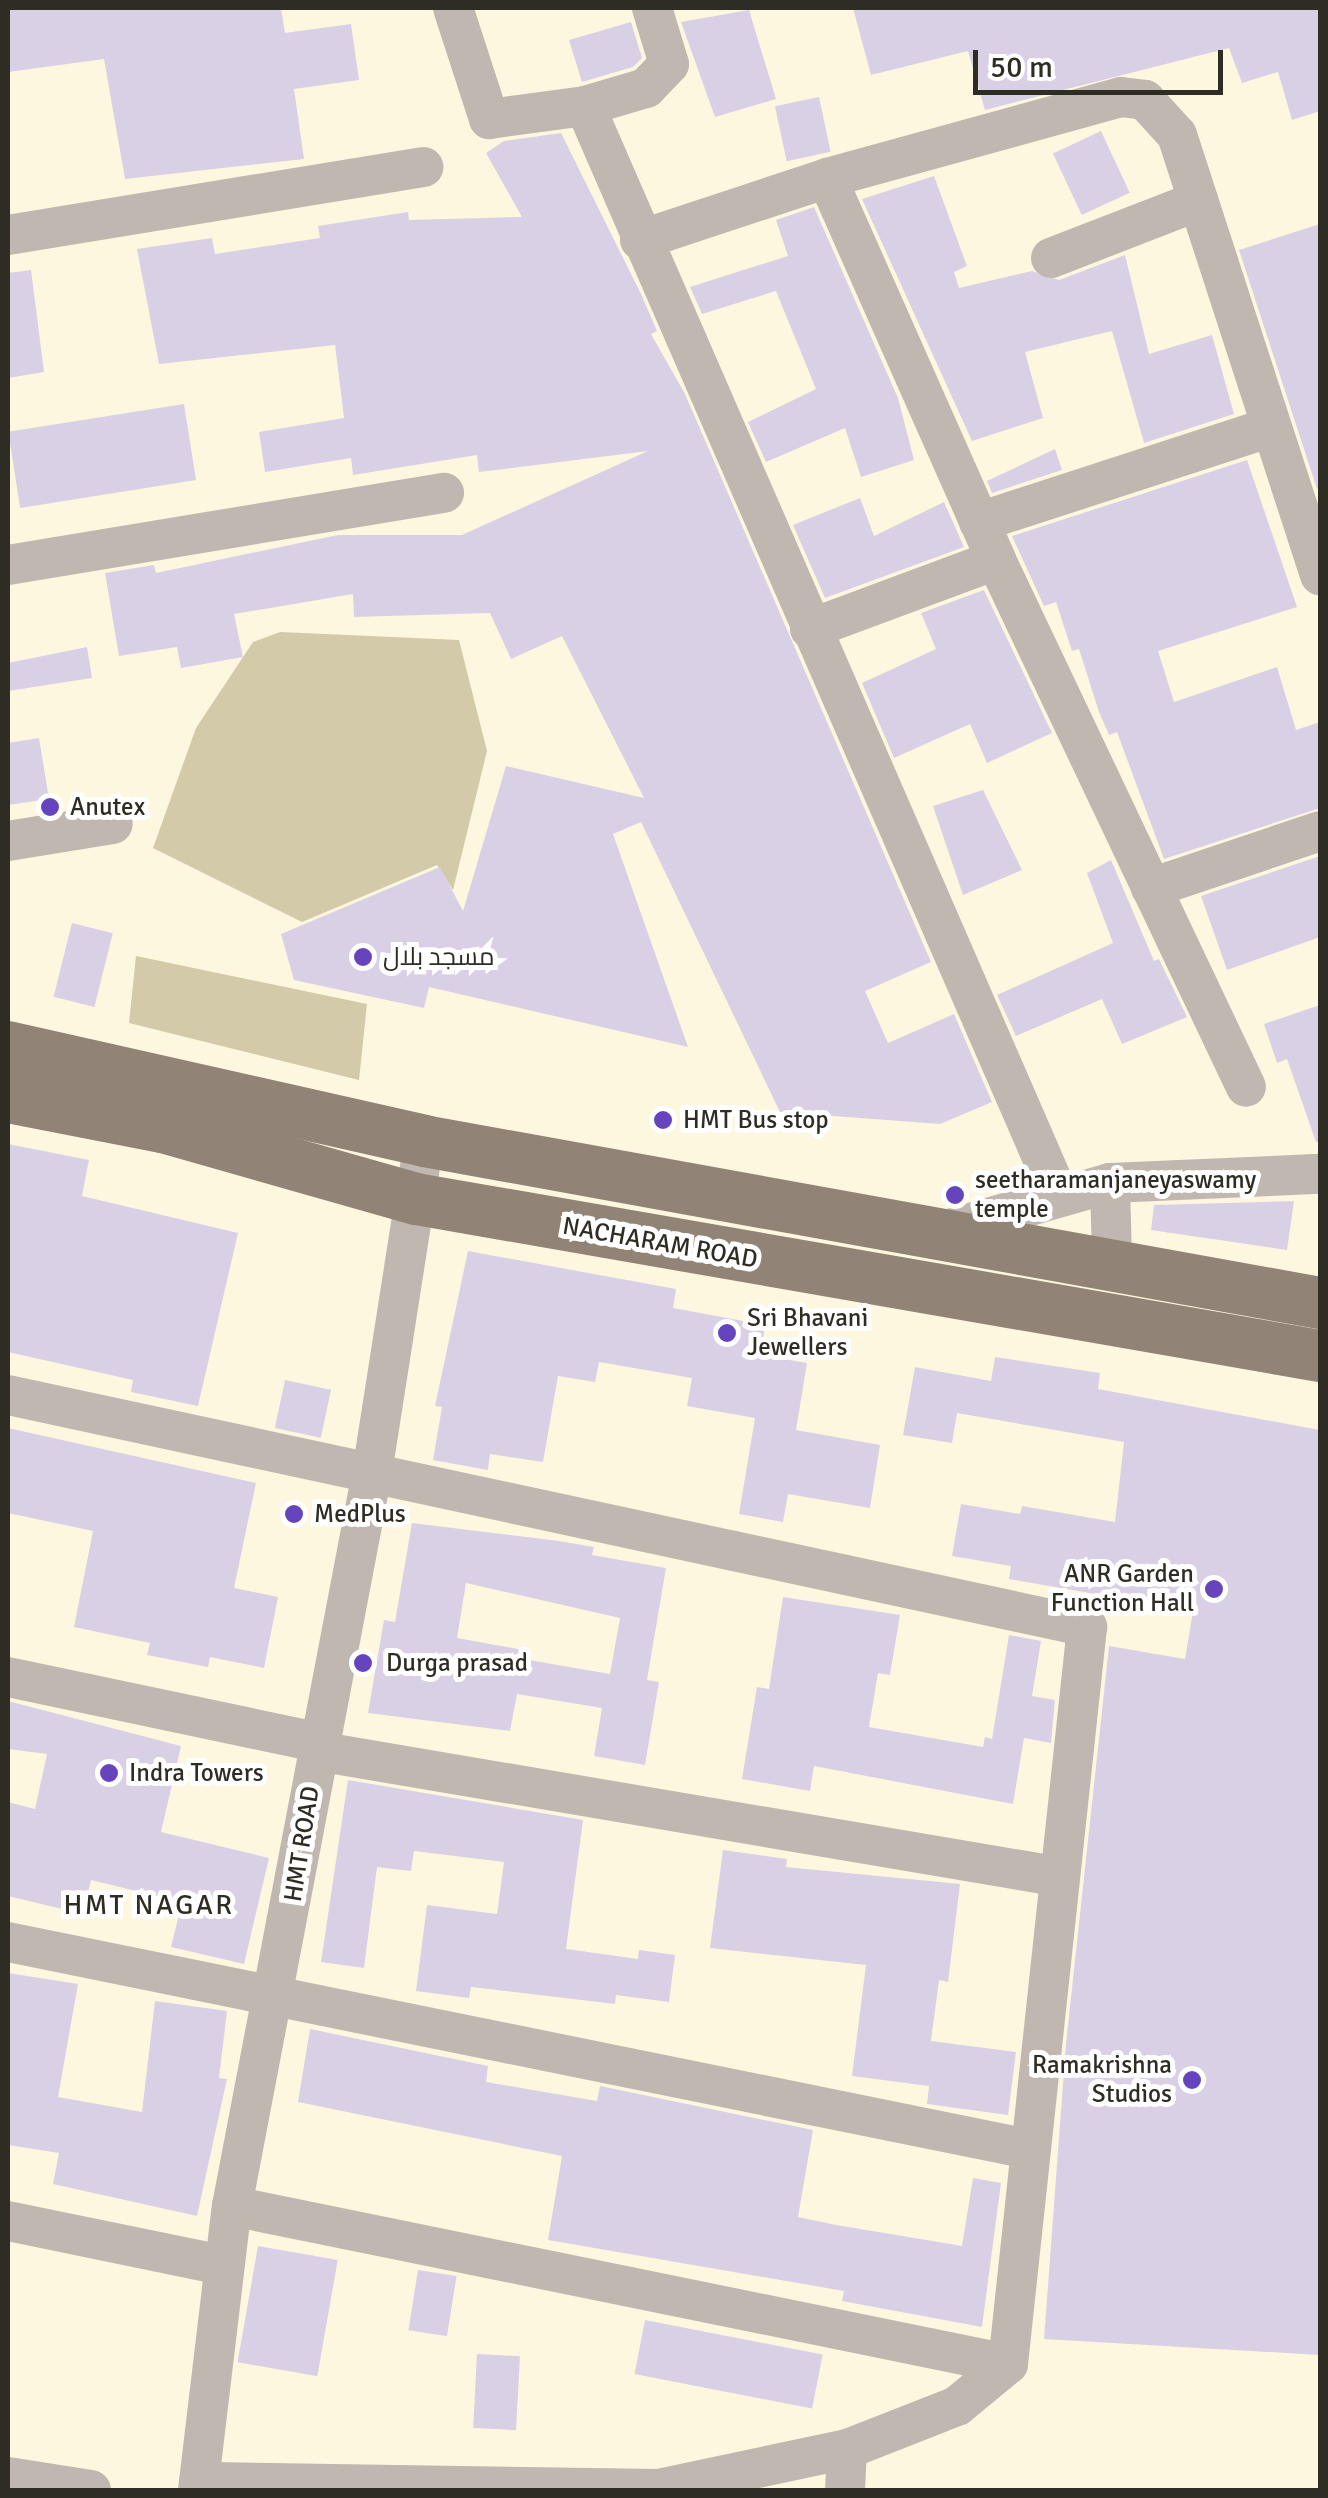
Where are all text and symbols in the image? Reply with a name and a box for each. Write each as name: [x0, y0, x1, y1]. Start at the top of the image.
scale bar: [978, 30, 1228, 92]
text: 50 m: [990, 49, 1053, 86]
place label: Anutex: [70, 792, 145, 822]
marker: Anutex: [39, 796, 61, 818]
place label: مسجد بلال: [383, 942, 495, 972]
marker: مسجد بلال: [352, 946, 374, 968]
place label: HMT Bus stop: [683, 1105, 828, 1135]
marker: HMT Bus stop: [652, 1109, 674, 1131]
place label: seetharamanjaneyaswamy temple: [975, 1166, 1256, 1225]
marker: seetharamanjaneyaswamy temple: [944, 1184, 966, 1206]
street label: NACHARAM ROAD: [560, 1211, 760, 1275]
place label: Sri Bhavani Jewellers: [747, 1304, 868, 1363]
marker: Sri Bhavani Jewellers: [716, 1322, 738, 1344]
place label: MedPlus: [314, 1499, 406, 1529]
marker: MedPlus: [283, 1503, 305, 1525]
place label: ANR Garden Function Hall: [1051, 1560, 1194, 1619]
marker: ANR Garden Function Hall: [1203, 1578, 1225, 1600]
place label: Durga prasad: [386, 1648, 528, 1678]
marker: Durga prasad: [350, 1650, 376, 1676]
place label: Indra Towers: [129, 1758, 264, 1788]
marker: Indra Towers: [98, 1762, 120, 1784]
street label: HMT ROAD: [278, 1784, 326, 1904]
district label: HMT NAGAR: [63, 1888, 235, 1922]
place label: Ramakrishna Studios: [1032, 2051, 1172, 2110]
marker: Ramakrishna Studios: [1181, 2069, 1203, 2091]

